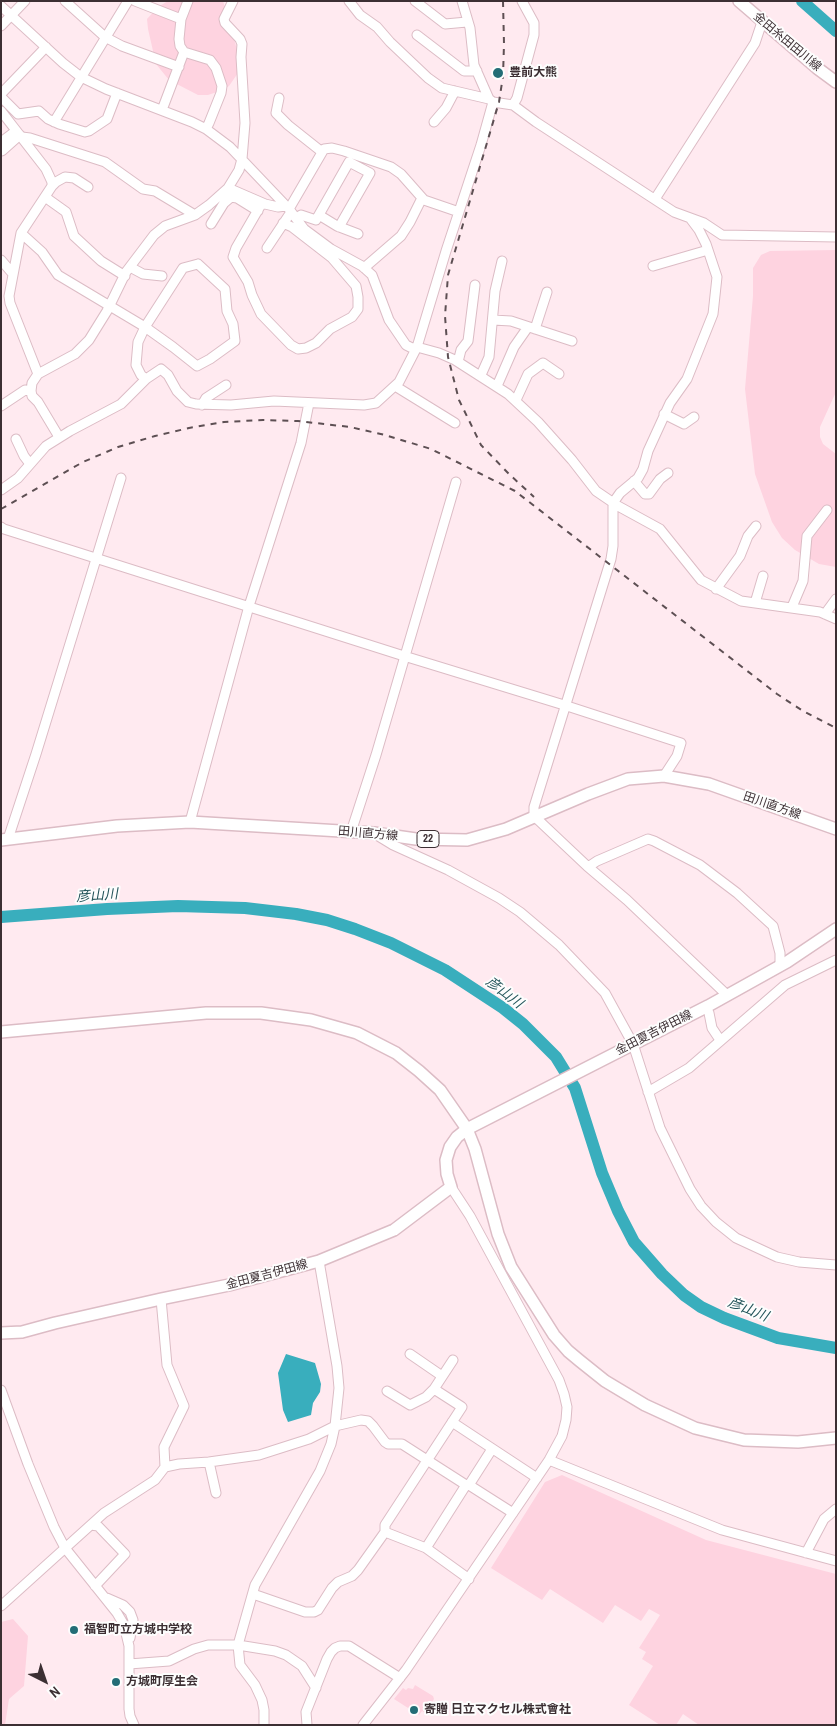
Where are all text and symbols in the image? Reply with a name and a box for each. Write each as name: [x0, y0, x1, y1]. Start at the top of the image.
street label: 金田糸田田川線: [750, 9, 824, 75]
marker: 豊前大熊: [491, 66, 505, 80]
place label: 豊前大熊: [509, 66, 557, 80]
street label: 田川直方線: [741, 789, 803, 823]
street label: 田川直方線: [337, 824, 399, 844]
road number: 22: [417, 831, 439, 848]
water label: 彦山川: [75, 886, 119, 906]
water label: 彦山川: [482, 974, 526, 1012]
street label: 金田夏吉伊田線: [613, 1008, 695, 1058]
street label: 金田夏吉伊田線: [225, 1257, 309, 1293]
water label: 彦山川: [725, 1294, 771, 1326]
place label: 福智町立方城中学校: [84, 1623, 192, 1637]
marker: 福智町立方城中学校: [68, 1624, 80, 1636]
north arrow: [20, 1656, 70, 1706]
place label: 方城町厚生会: [126, 1675, 198, 1689]
marker: 方城町厚生会: [110, 1676, 122, 1688]
text: N: [46, 1683, 64, 1702]
place label: 寄贈 日立マクセル株式會社: [424, 1703, 571, 1717]
marker: 寄贈 日立マクセル株式會社: [408, 1704, 420, 1716]

